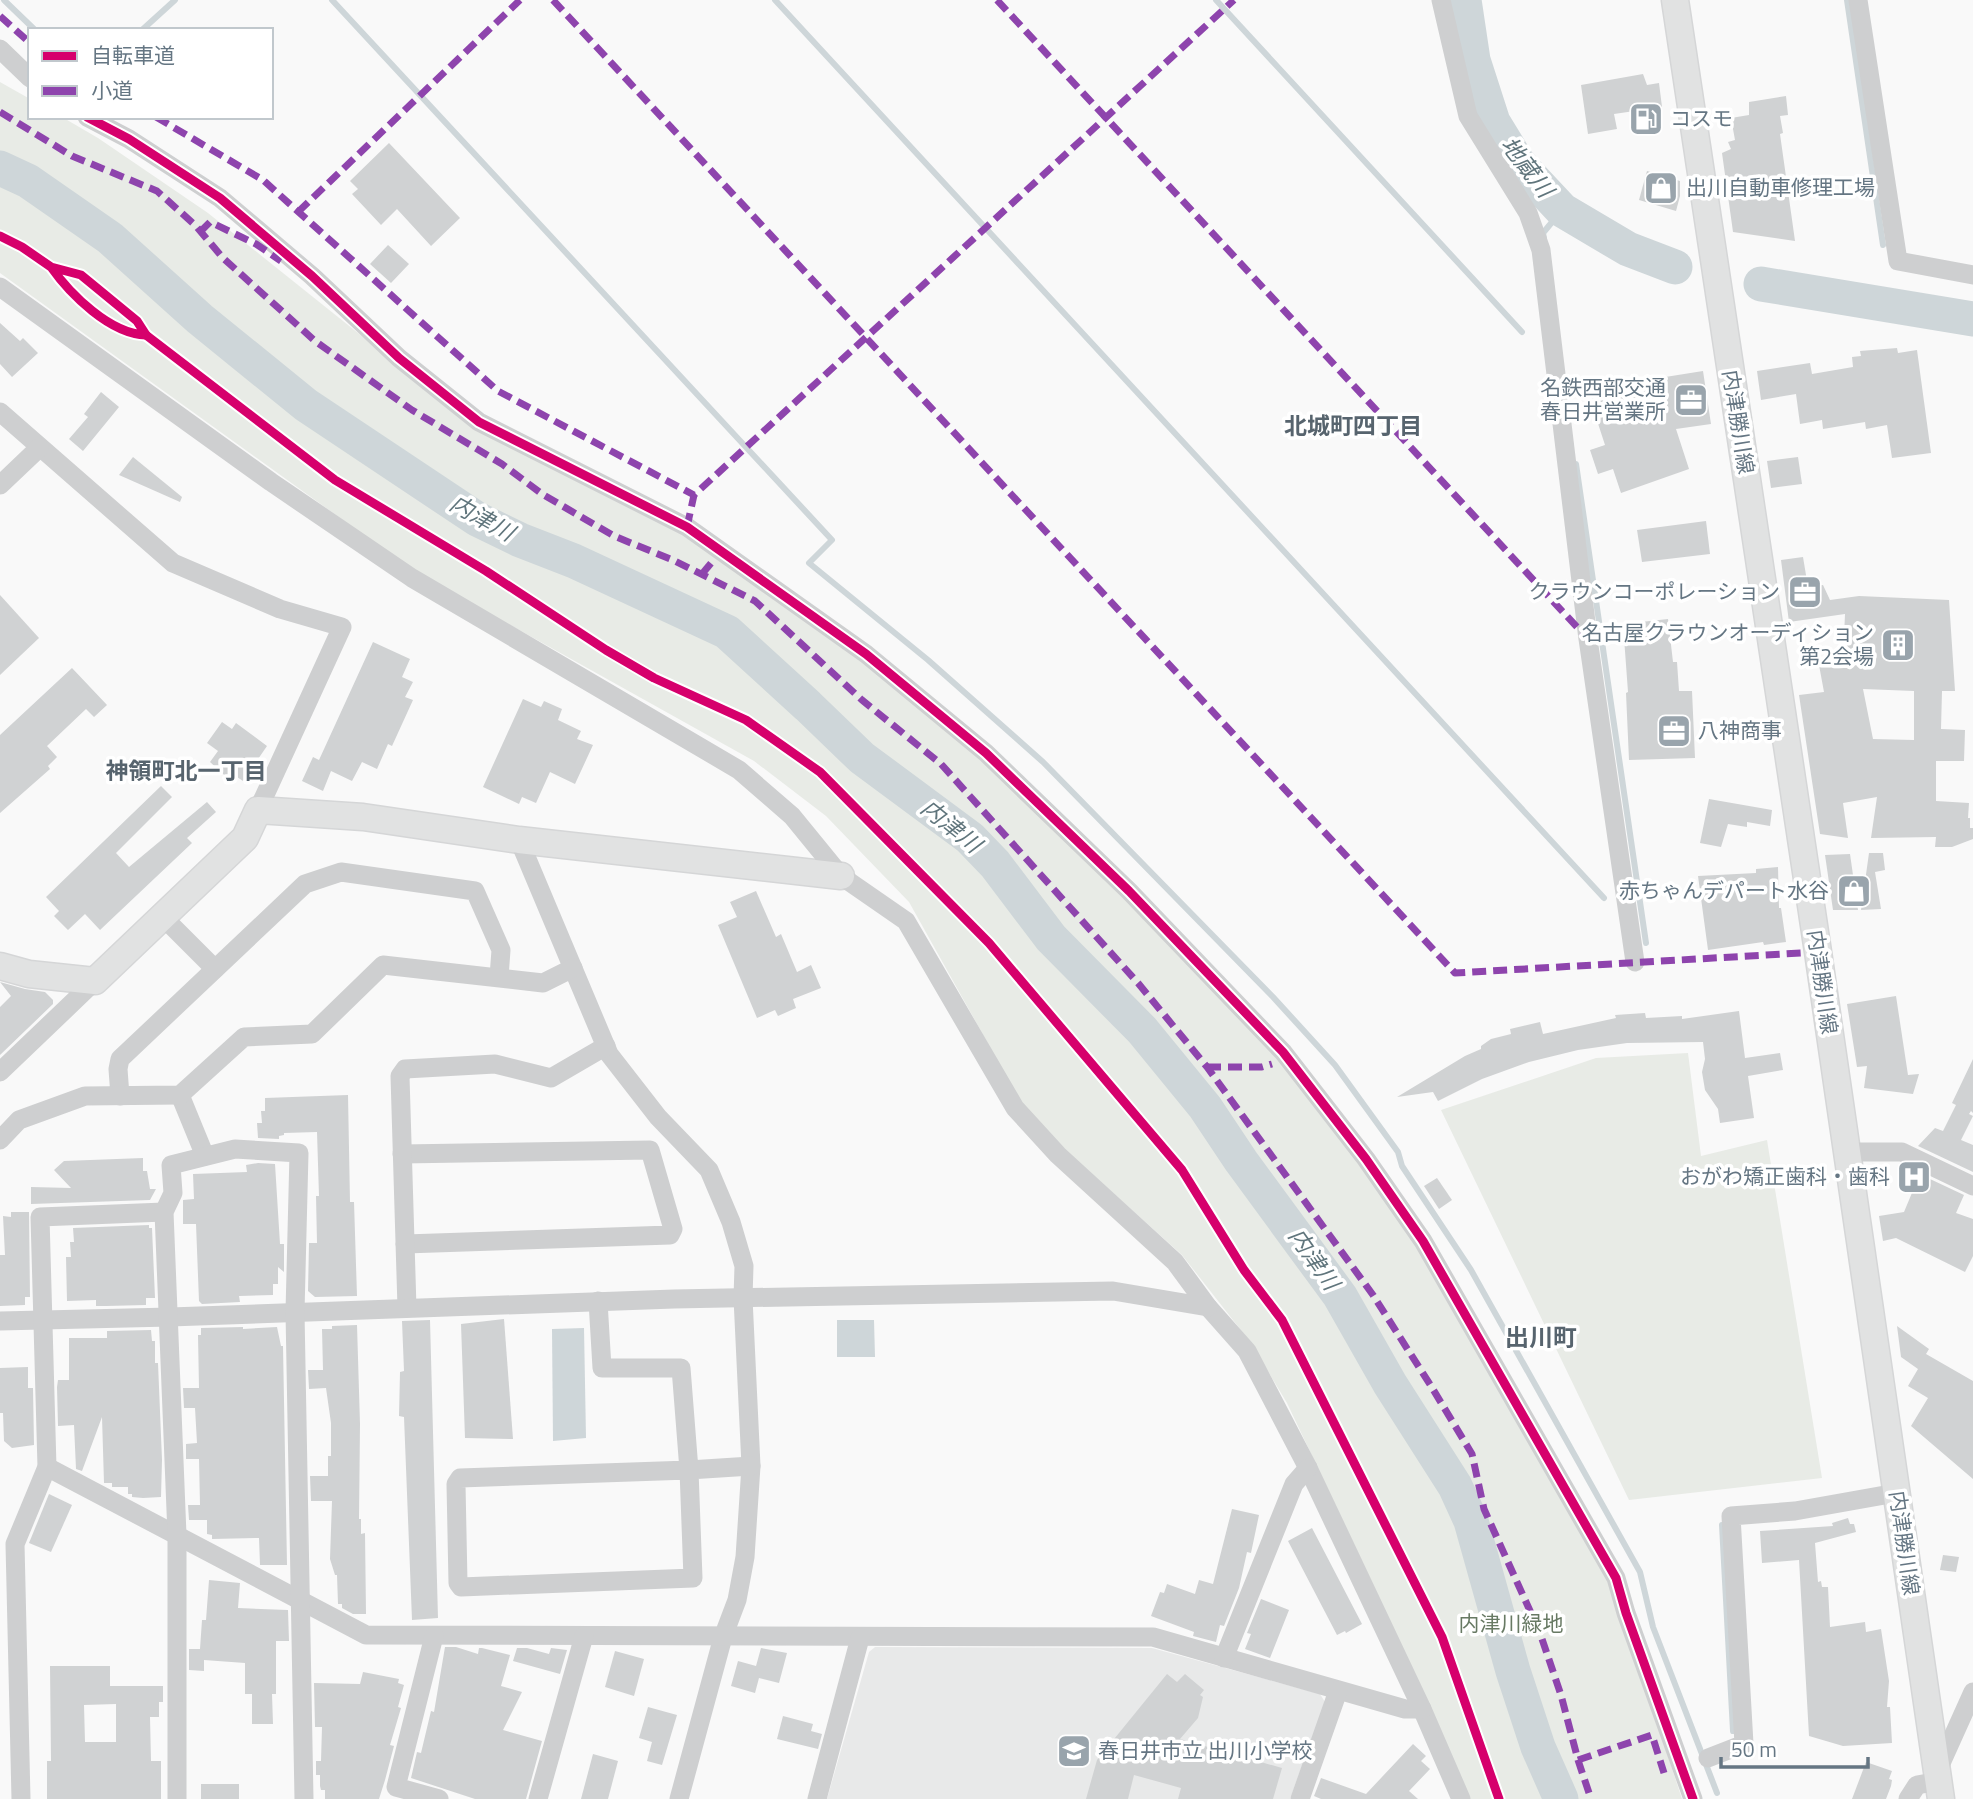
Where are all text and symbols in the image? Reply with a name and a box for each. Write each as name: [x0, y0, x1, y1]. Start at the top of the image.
legend: [28, 28, 273, 119]
text: 自転車道: [91, 39, 175, 71]
text: 小道: [91, 74, 133, 106]
fuel station icon: コスモ: [1627, 100, 1665, 138]
place label: コスモ: [1670, 102, 1733, 134]
water label: 地蔵川: [1492, 129, 1564, 207]
shop icon: 出川自動車修理工場: [1642, 169, 1680, 207]
place label: 出川自動車修理工場: [1686, 171, 1875, 203]
street label: 内津勝川線: [1715, 367, 1763, 476]
place label: 名鉄西部交通 春日井営業所: [1540, 371, 1666, 427]
office icon: 名鉄西部交通 春日井営業所: [1672, 381, 1710, 419]
district label: 北城町四丁目: [1284, 408, 1422, 443]
water label: 内津川: [444, 486, 524, 551]
office icon: クラウンコーポレーション: [1786, 573, 1824, 611]
place label: クラウンコーポレーション: [1528, 575, 1780, 607]
place label: 名古屋クラウンオーディション 第2会場: [1581, 616, 1874, 672]
building icon: 名古屋クラウンオーディション 第2会場: [1879, 626, 1917, 664]
office icon: 八神商事: [1655, 712, 1693, 750]
place label: 八神商事: [1698, 714, 1782, 746]
district label: 神領町北一丁目: [106, 753, 267, 788]
water label: 内津川: [913, 790, 991, 863]
shop icon: 赤ちゃんデパート水谷: [1835, 872, 1873, 910]
place label: 赤ちゃんデパート水谷: [1619, 874, 1829, 906]
street label: 内津勝川線: [1800, 928, 1846, 1036]
hospital icon: おがわ矯正歯科・歯科: [1895, 1158, 1933, 1196]
place label: おがわ矯正歯科・歯科: [1680, 1160, 1890, 1192]
water label: 内津川: [1280, 1220, 1350, 1299]
district label: 出川町: [1505, 1319, 1577, 1355]
street label: 内津勝川線: [1882, 1489, 1928, 1597]
park label: 内津川緑地: [1459, 1607, 1564, 1639]
scale bar: [1721, 1726, 1868, 1770]
school or university icon: 春日井市立 出川小学校: [1055, 1732, 1093, 1770]
text: 50 m: [1731, 1733, 1777, 1765]
place label: 春日井市立 出川小学校: [1098, 1734, 1313, 1766]

